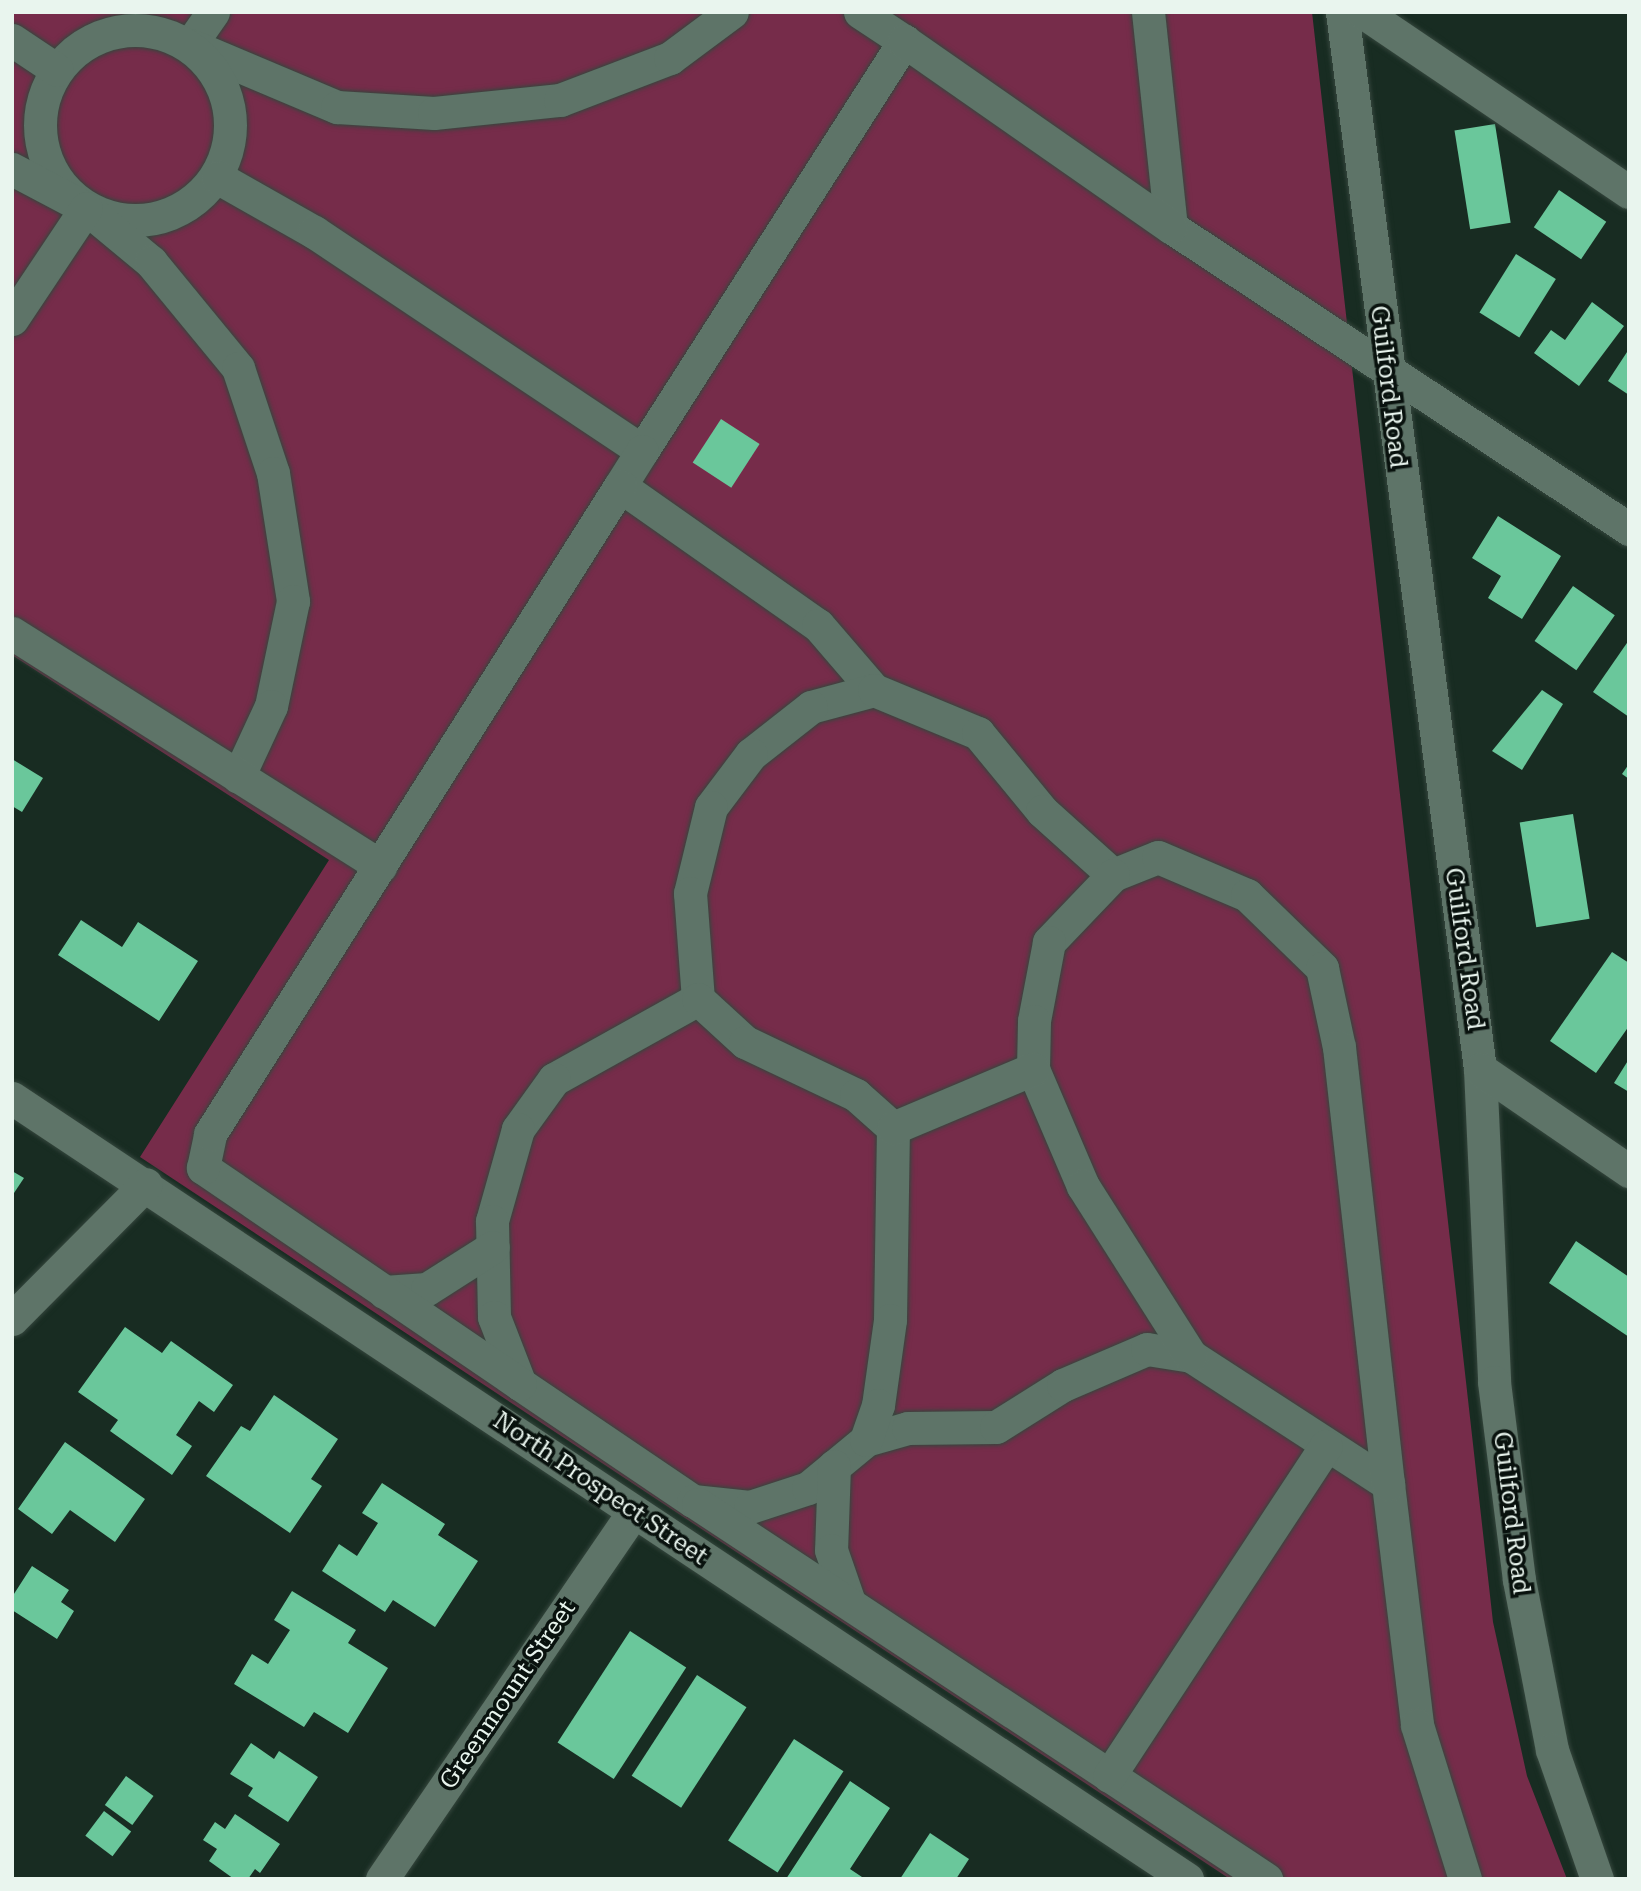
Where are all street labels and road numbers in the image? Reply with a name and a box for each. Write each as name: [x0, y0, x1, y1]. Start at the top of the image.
street label: Guilford Road: [1364, 304, 1412, 470]
street label: Guilford Road: [1438, 866, 1490, 1032]
street label: North Prospect Street: [488, 1407, 712, 1571]
street label: Guilford Road: [1487, 1430, 1535, 1596]
street label: Greenmount Street: [434, 1595, 582, 1795]

